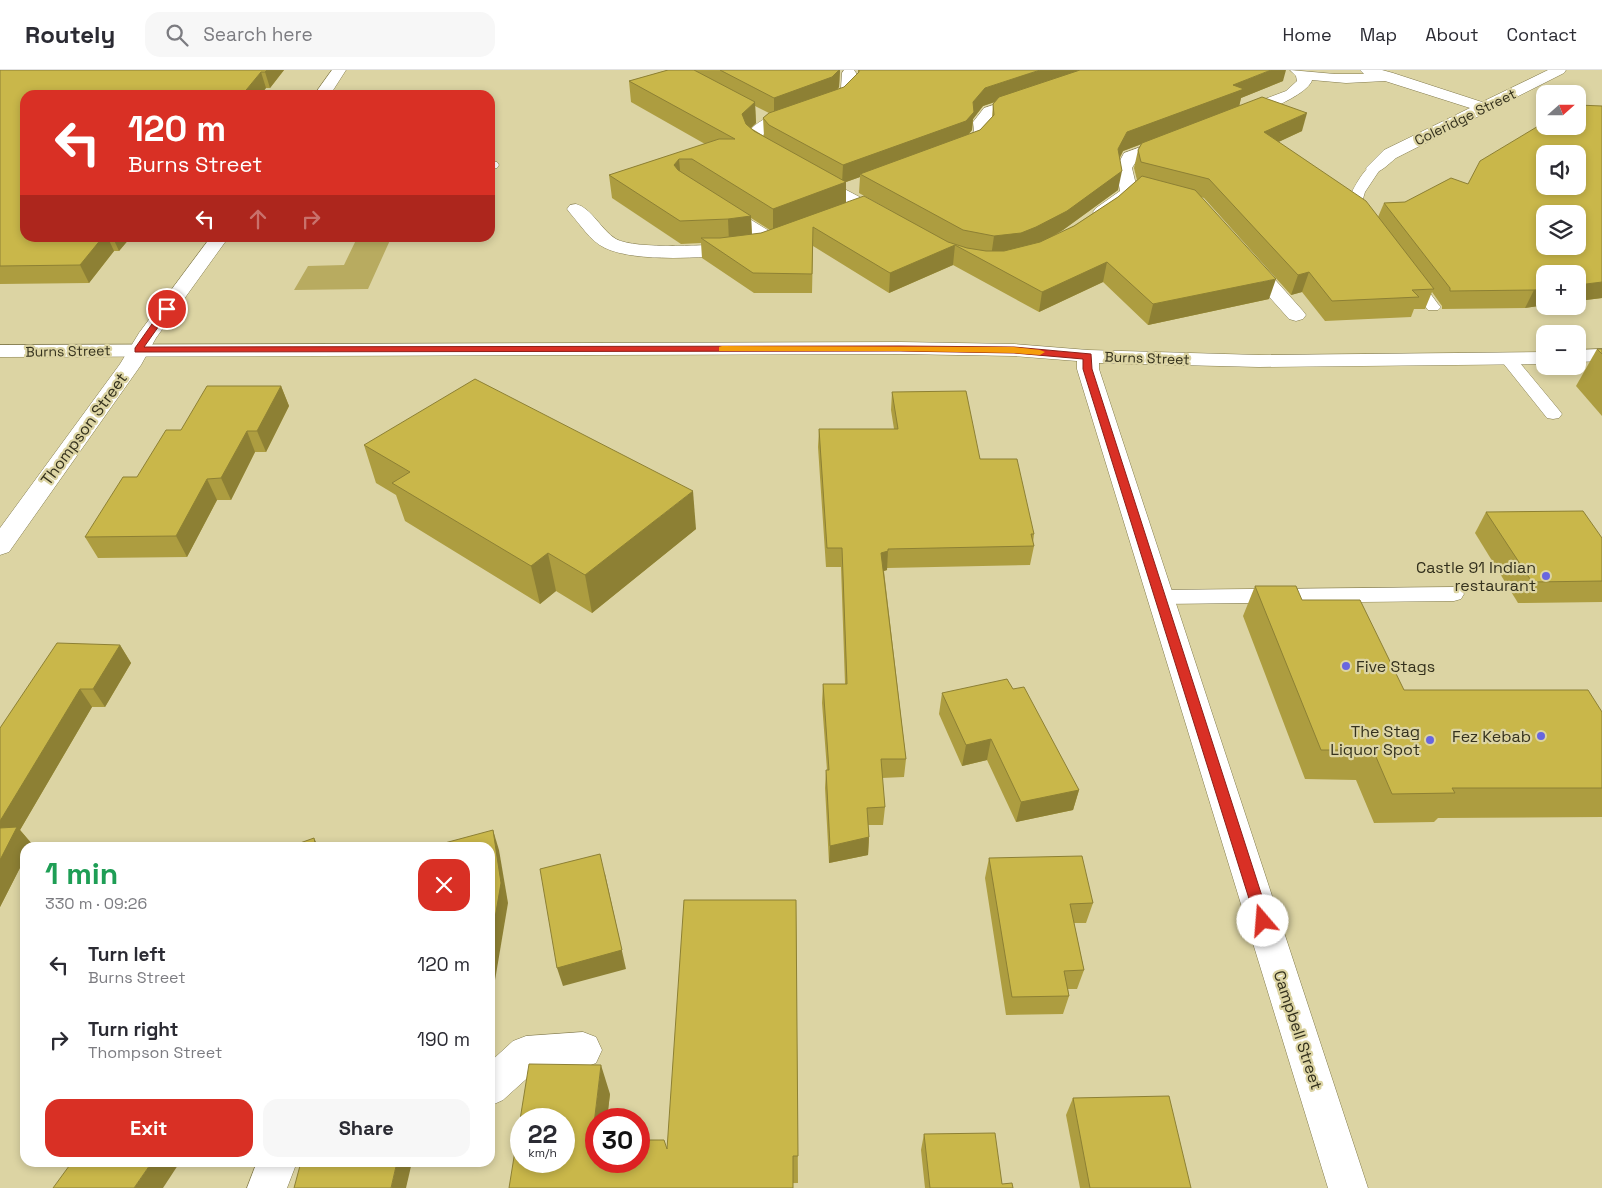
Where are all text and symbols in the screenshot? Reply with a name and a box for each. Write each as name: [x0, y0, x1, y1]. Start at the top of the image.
search box: [145, 12, 495, 57]
text: Routely: [25, 19, 115, 50]
icon: search: [163, 21, 191, 49]
text: Search here: [203, 22, 313, 47]
text: Home: [1283, 23, 1332, 46]
text: Map: [1360, 23, 1397, 46]
text: About: [1425, 23, 1479, 46]
text: Contact: [1507, 23, 1577, 46]
street label: Coleridge Street: [1411, 85, 1519, 149]
north arrow: [1536, 85, 1586, 135]
map controls: [1536, 85, 1586, 375]
text: 120 m: [128, 107, 226, 151]
icon: left: [45, 110, 110, 175]
button: sound: [1536, 145, 1586, 195]
text: Burns Street: [128, 150, 262, 178]
icon: left: [191, 205, 219, 233]
icon: ahead: [244, 205, 272, 233]
icon: right: [297, 205, 325, 233]
button: layers: [1536, 205, 1586, 255]
button: +: [1536, 265, 1586, 315]
pin: [146, 288, 188, 330]
icon: arrive: [153, 295, 181, 323]
button: −: [1536, 325, 1586, 375]
street label: Burns Street: [25, 341, 111, 361]
street label: Burns Street: [1104, 348, 1190, 368]
street label: Thompson Street: [36, 368, 132, 490]
place label: Castle 91 Indian restaurant: [1416, 557, 1536, 596]
marker: Castle 91 Indian restaurant: [1540, 570, 1552, 582]
place label: Five Stags: [1356, 656, 1435, 677]
marker: Five Stags: [1340, 660, 1352, 672]
place label: The Stag Liquor Spot: [1330, 721, 1420, 760]
place label: Fez Kebab: [1452, 726, 1531, 747]
marker: Fez Kebab: [1535, 730, 1547, 742]
marker: The Stag Liquor Spot: [1424, 734, 1436, 746]
text: 1 min: [45, 854, 118, 893]
button: close: [418, 859, 470, 911]
text: 330 m · 09:26: [45, 893, 147, 914]
position arrow: [1236, 894, 1288, 946]
text: Turn left: [88, 942, 166, 967]
icon: left: [45, 951, 73, 979]
text: 120 m: [417, 952, 470, 977]
text: Burns Street: [88, 967, 186, 988]
street label: Campbell Street: [1269, 968, 1327, 1092]
text: Turn right: [88, 1017, 178, 1042]
icon: right: [45, 1026, 73, 1054]
text: 190 m: [417, 1027, 470, 1052]
text: Thompson Street: [88, 1042, 222, 1063]
button: Exit: [45, 1099, 253, 1157]
button: Share: [263, 1099, 470, 1157]
speed limit sign: 30: [585, 1108, 650, 1173]
text: 22: [528, 1118, 557, 1150]
text: km/h: [528, 1145, 557, 1161]

